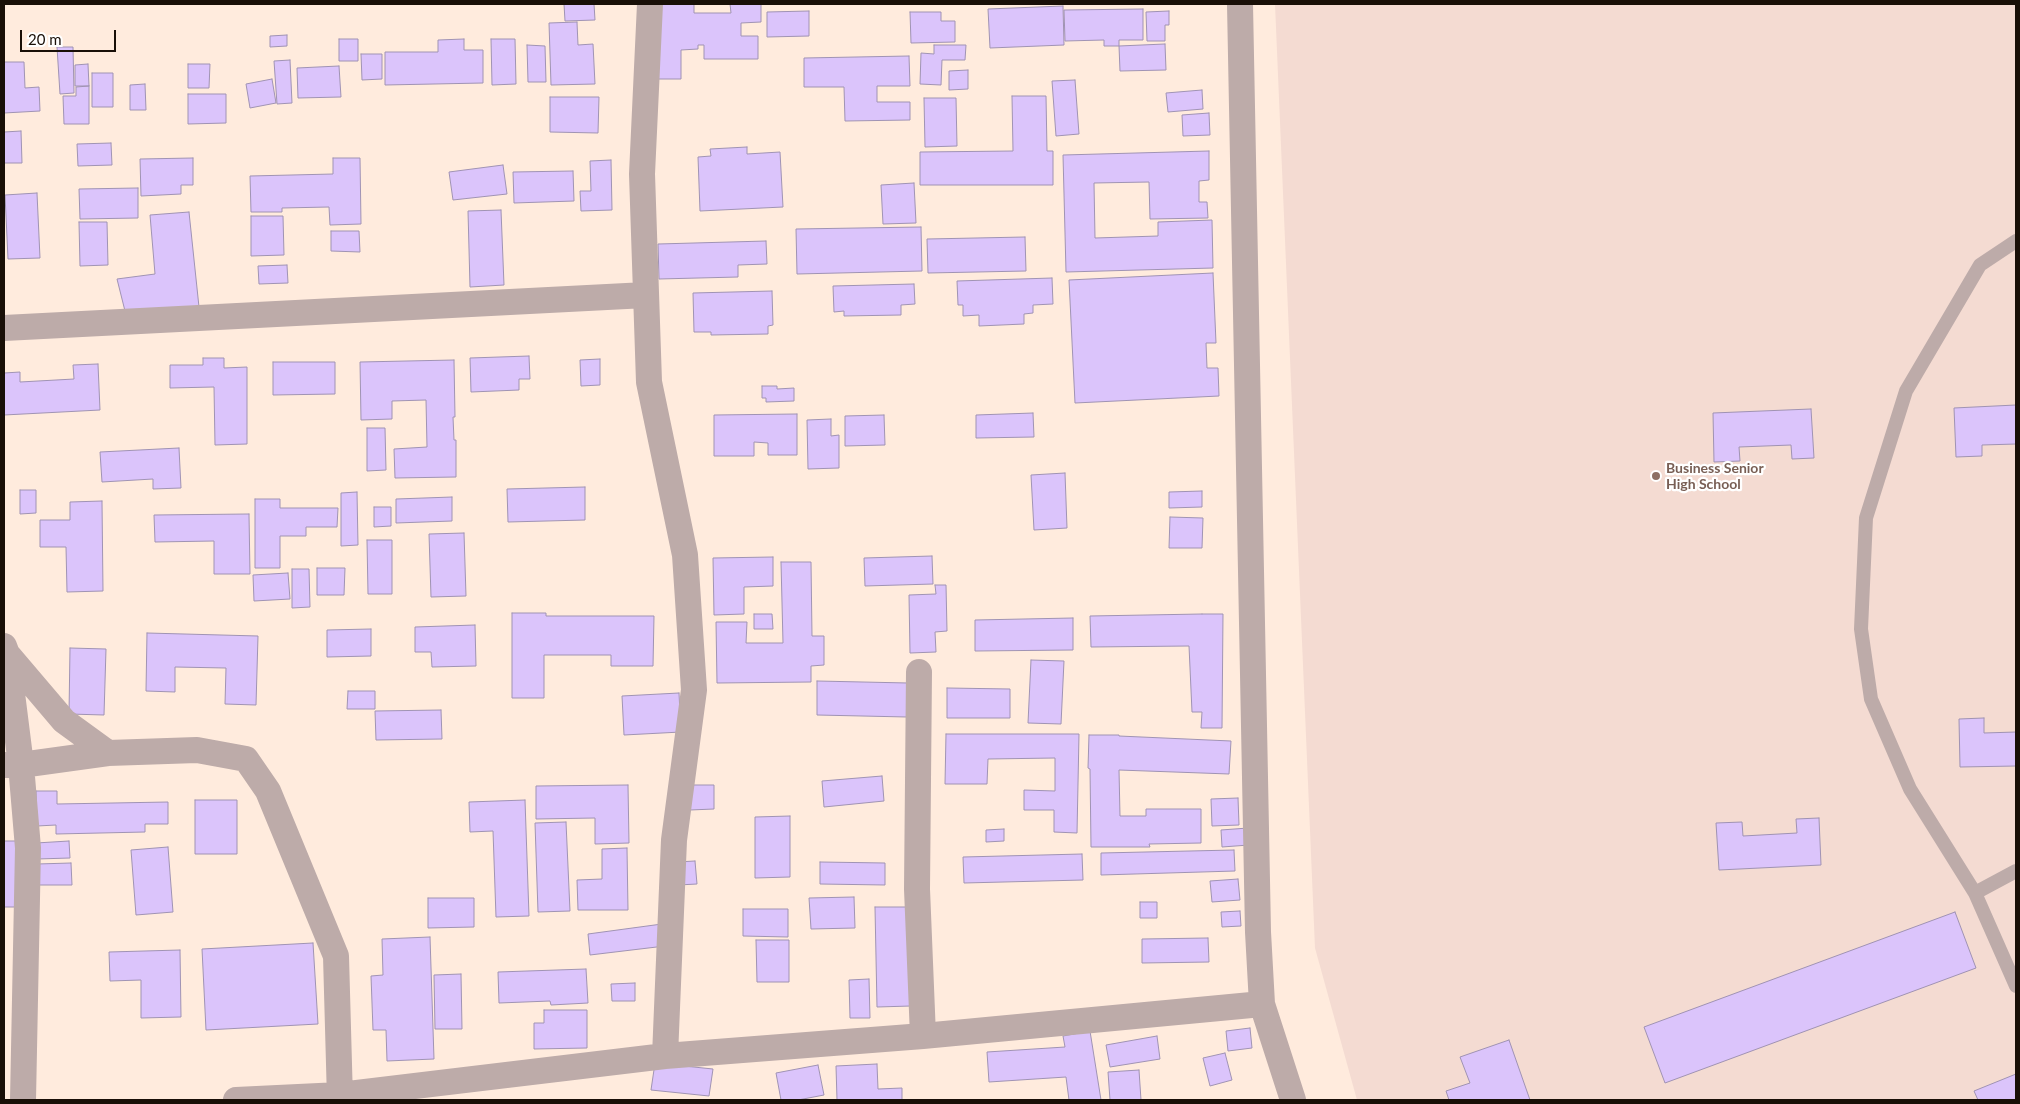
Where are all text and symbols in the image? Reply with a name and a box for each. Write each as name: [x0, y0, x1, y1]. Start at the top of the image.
scale bar: [22, 20, 119, 52]
text: 20 m: [28, 30, 62, 48]
place label: Business Senior High School: [1666, 460, 1764, 492]
marker: Business Senior High School: [1650, 470, 1662, 482]

